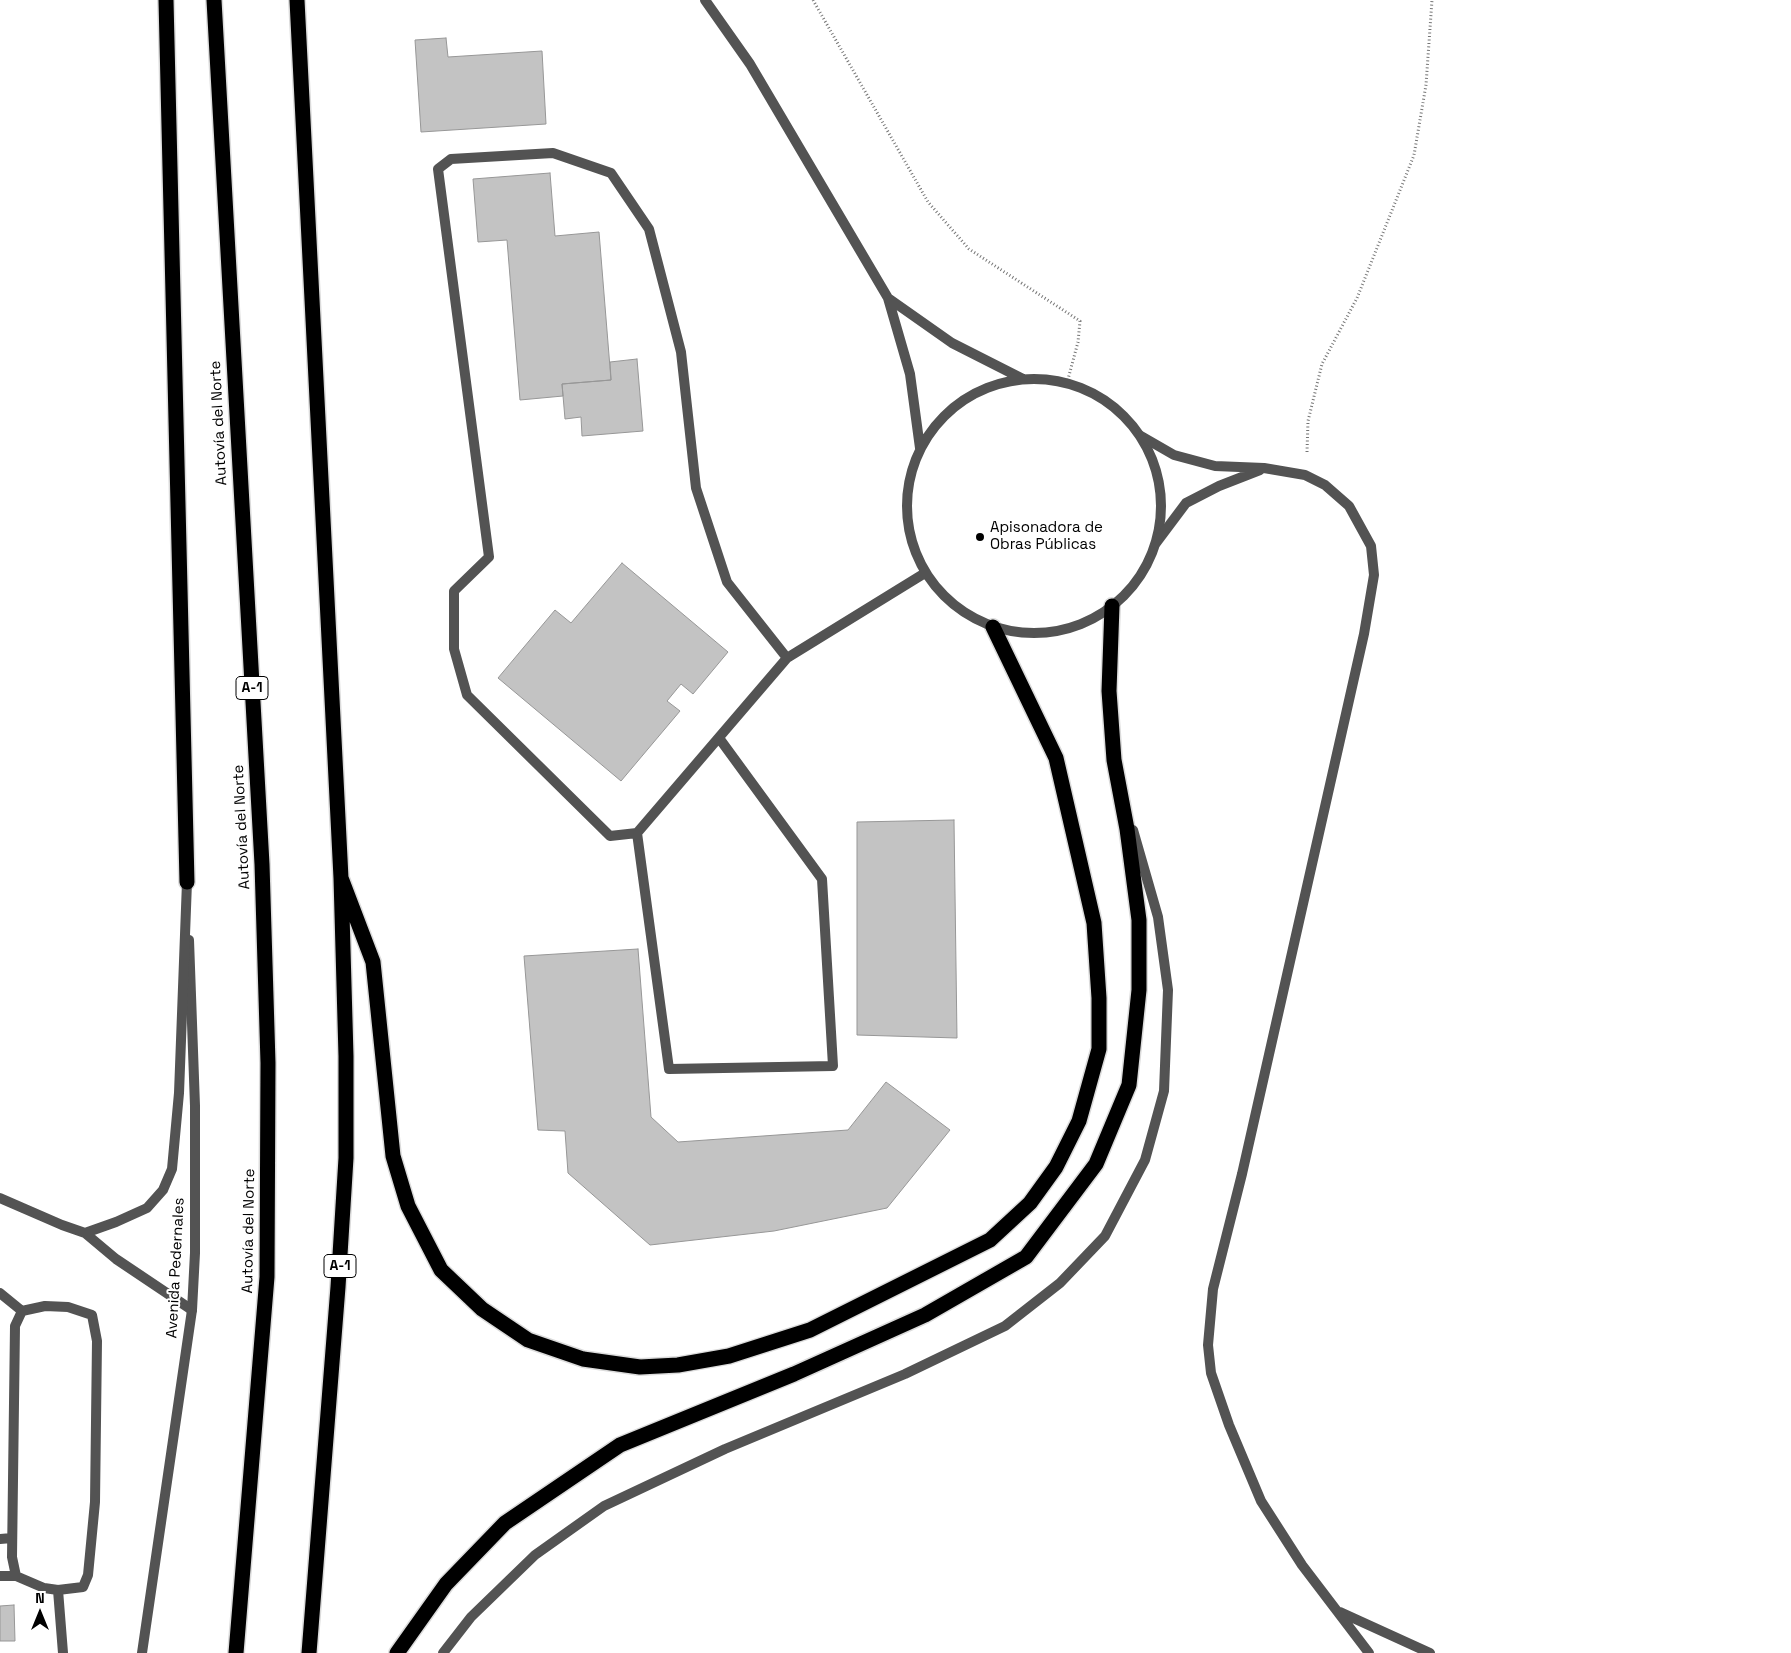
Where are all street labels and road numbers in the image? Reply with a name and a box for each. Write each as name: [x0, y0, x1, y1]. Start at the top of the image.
street label: Autovía del Norte: [207, 360, 231, 486]
road number: A-1: [236, 676, 268, 700]
street label: Autovía del Norte: [230, 764, 254, 890]
street label: Autovía del Norte: [239, 1168, 259, 1294]
street label: Avenida Pedernales: [163, 1197, 189, 1339]
road number: A-1: [324, 1254, 356, 1278]

